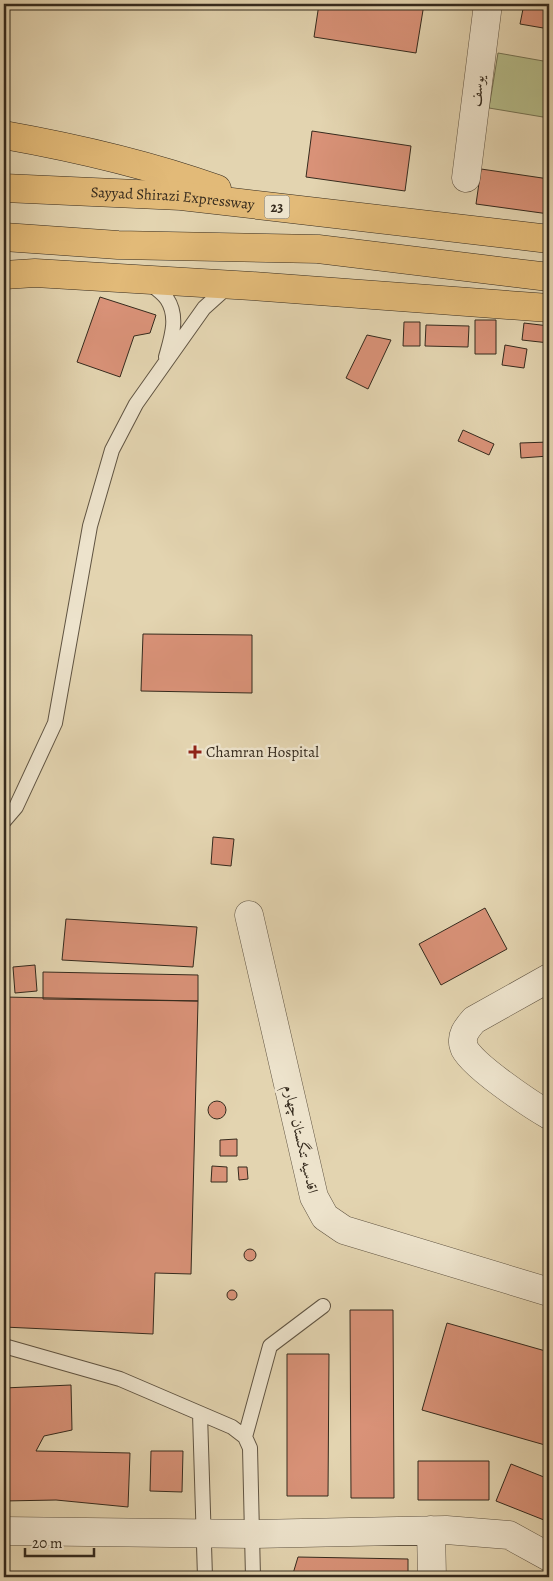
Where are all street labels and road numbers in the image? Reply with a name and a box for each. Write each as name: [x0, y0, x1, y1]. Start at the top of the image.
street label: یوسف: [465, 73, 489, 108]
street label: Sayyad Shirazi Expressway: [90, 182, 256, 215]
road number: 23: [264, 196, 290, 218]
street label: اقدسیه تنگستان چهارم: [276, 1083, 323, 1196]

